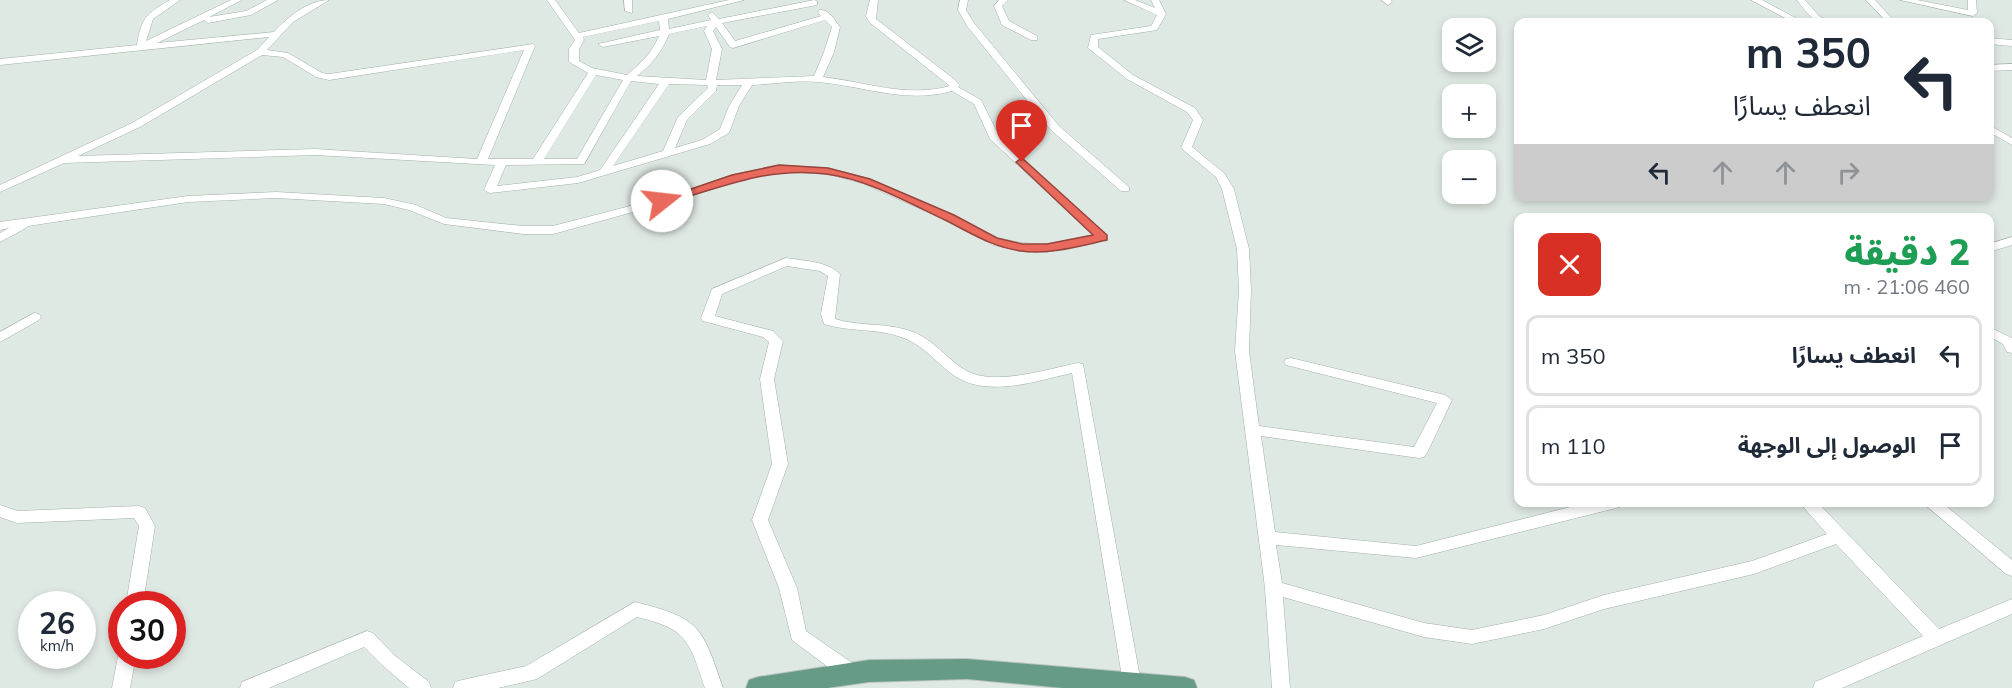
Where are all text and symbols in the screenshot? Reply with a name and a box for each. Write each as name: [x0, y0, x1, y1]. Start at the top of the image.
map controls: [1442, 18, 1496, 204]
button: layers: [1442, 18, 1496, 72]
text: 350 m: [1746, 26, 1871, 79]
icon: left: [1892, 42, 1970, 120]
button: +: [1442, 84, 1496, 138]
text: انعطف يسارًا: [1733, 88, 1871, 122]
pin: [996, 100, 1047, 162]
icon: arrive: [1005, 109, 1038, 142]
button: −: [1442, 150, 1496, 204]
icon: left: [1643, 156, 1676, 189]
icon: ahead: [1706, 156, 1739, 189]
icon: ahead: [1769, 156, 1802, 189]
icon: right: [1832, 156, 1865, 189]
position arrow: [630, 169, 694, 233]
text: 2 دقيقة: [1844, 229, 1970, 274]
button: close: [1538, 233, 1601, 296]
text: 460 m · 21:06: [1844, 274, 1970, 299]
icon: left: [1934, 339, 1967, 372]
text: انعطف يسارًا: [1792, 341, 1916, 369]
text: 350 m: [1541, 342, 1606, 370]
icon: arrive: [1934, 429, 1967, 462]
text: الوصول إلى الوجهة: [1738, 431, 1916, 459]
text: 110 m: [1541, 432, 1606, 460]
speed limit sign: 30: [108, 591, 186, 669]
text: 26: [39, 604, 75, 642]
text: km/h: [40, 636, 74, 655]

